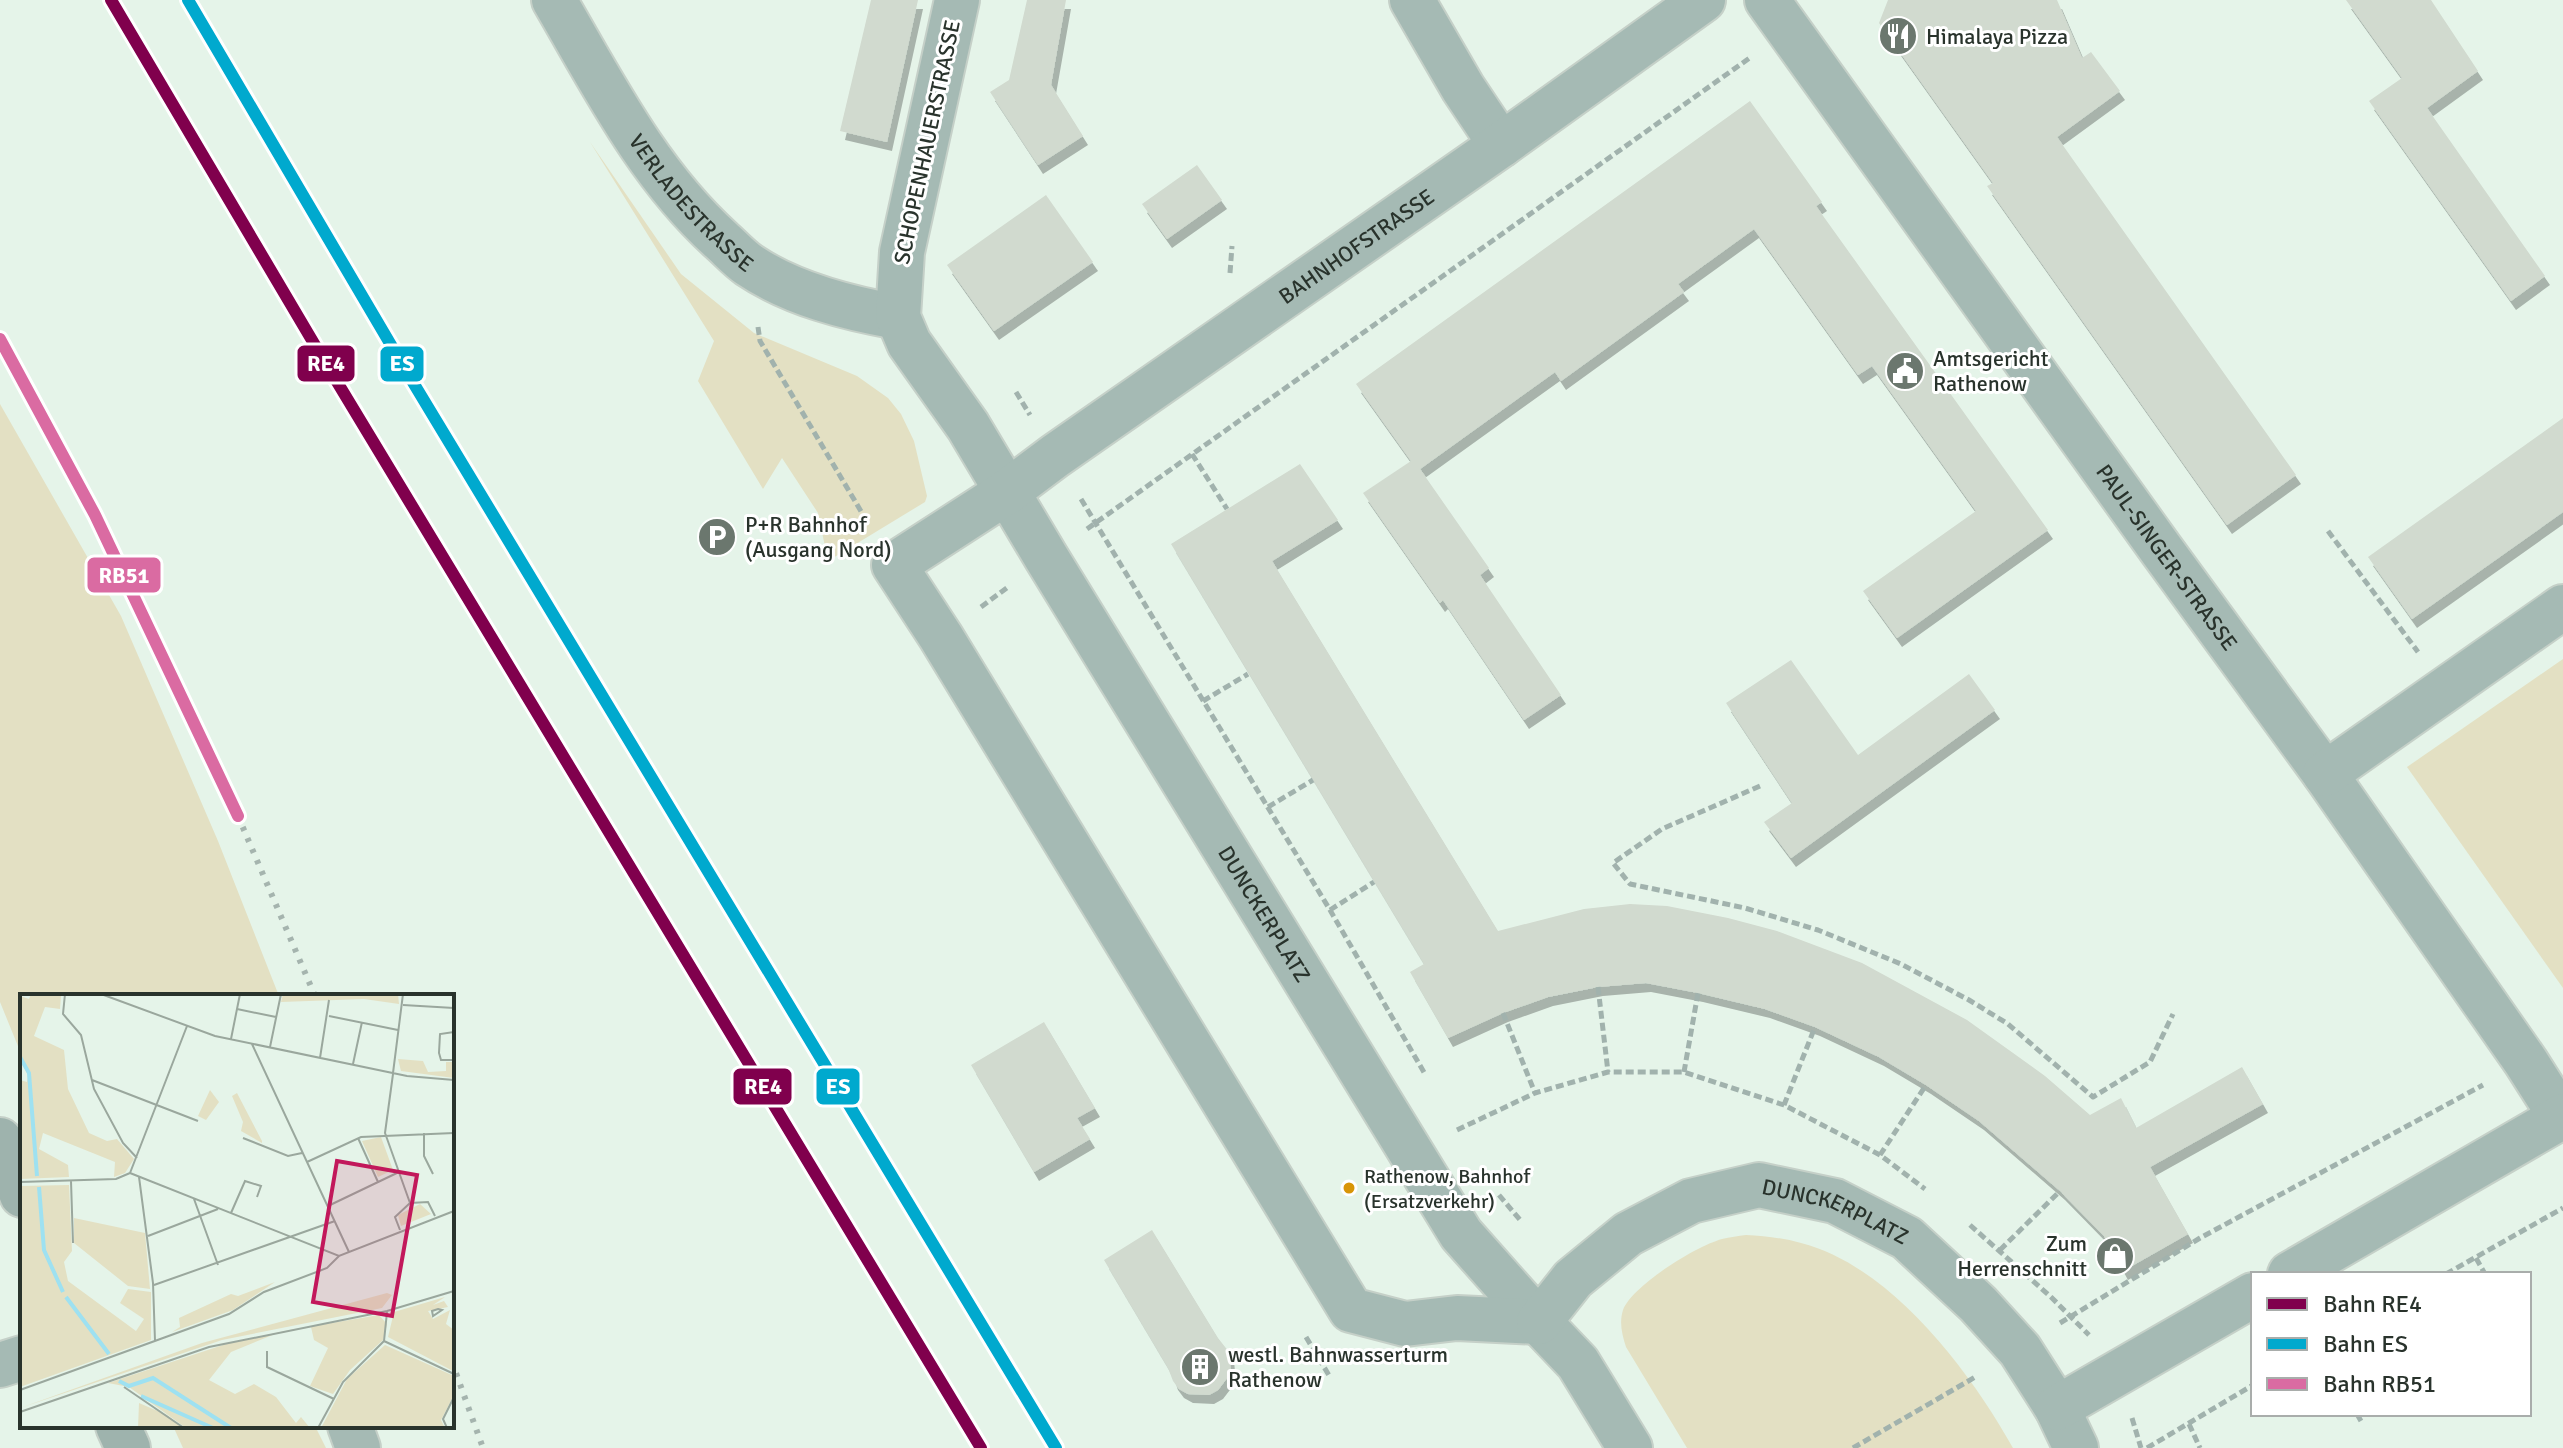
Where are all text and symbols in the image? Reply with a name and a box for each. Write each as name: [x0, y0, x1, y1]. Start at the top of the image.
restaurant icon: Himalaya Pizza: [1877, 15, 1919, 57]
street label: SCHOPENHAUERSTRASSE: [888, 17, 966, 267]
place label: Himalaya Pizza: [1926, 23, 2068, 50]
street label: VERLADESTRASSE: [623, 129, 759, 277]
street label: BAHNHOFSTRASSE: [1273, 182, 1439, 309]
line badge: RE4: [296, 344, 356, 383]
line badge: ES: [379, 345, 425, 383]
place label: Amtsgericht Rathenow: [1933, 345, 2049, 397]
text: RE4: [307, 350, 345, 377]
text: ES: [390, 350, 414, 377]
public building icon: Amtsgericht Rathenow: [1884, 350, 1926, 392]
street label: PAUL-SINGER-STRASSE: [2091, 459, 2244, 656]
place label: P+R Bahnhof (Ausgang Nord): [745, 511, 892, 563]
parking icon: P+R Bahnhof (Ausgang Nord): [696, 516, 738, 558]
line badge: RB51: [86, 556, 162, 594]
text: RB51: [99, 562, 150, 589]
street label: DUNCKERPLATZ: [1213, 841, 1317, 987]
inset map: [20, 994, 454, 1428]
line badge: RE4: [732, 1067, 793, 1106]
line badge: ES: [815, 1067, 861, 1106]
text: RE4: [744, 1073, 782, 1100]
text: ES: [826, 1073, 850, 1100]
place label: Rathenow, Bahnhof (Ersatzverkehr): [1364, 1164, 1531, 1214]
street label: DUNCKERPLATZ: [1760, 1173, 1913, 1250]
marker: Rathenow, Bahnhof (Ersatzverkehr): [1341, 1180, 1357, 1196]
place label: Zum Herrenschnitt: [1957, 1230, 2087, 1282]
shop icon: Zum Herrenschnitt: [2094, 1235, 2136, 1277]
legend: [2251, 1272, 2531, 1416]
text: Bahn RE4: [2323, 1289, 2422, 1319]
text: Bahn ES: [2323, 1329, 2408, 1359]
place label: westl. Bahnwasserturm Rathenow: [1228, 1341, 1448, 1393]
building icon: westl. Bahnwasserturm Rathenow: [1179, 1346, 1221, 1388]
text: Bahn RB51: [2323, 1369, 2436, 1399]

